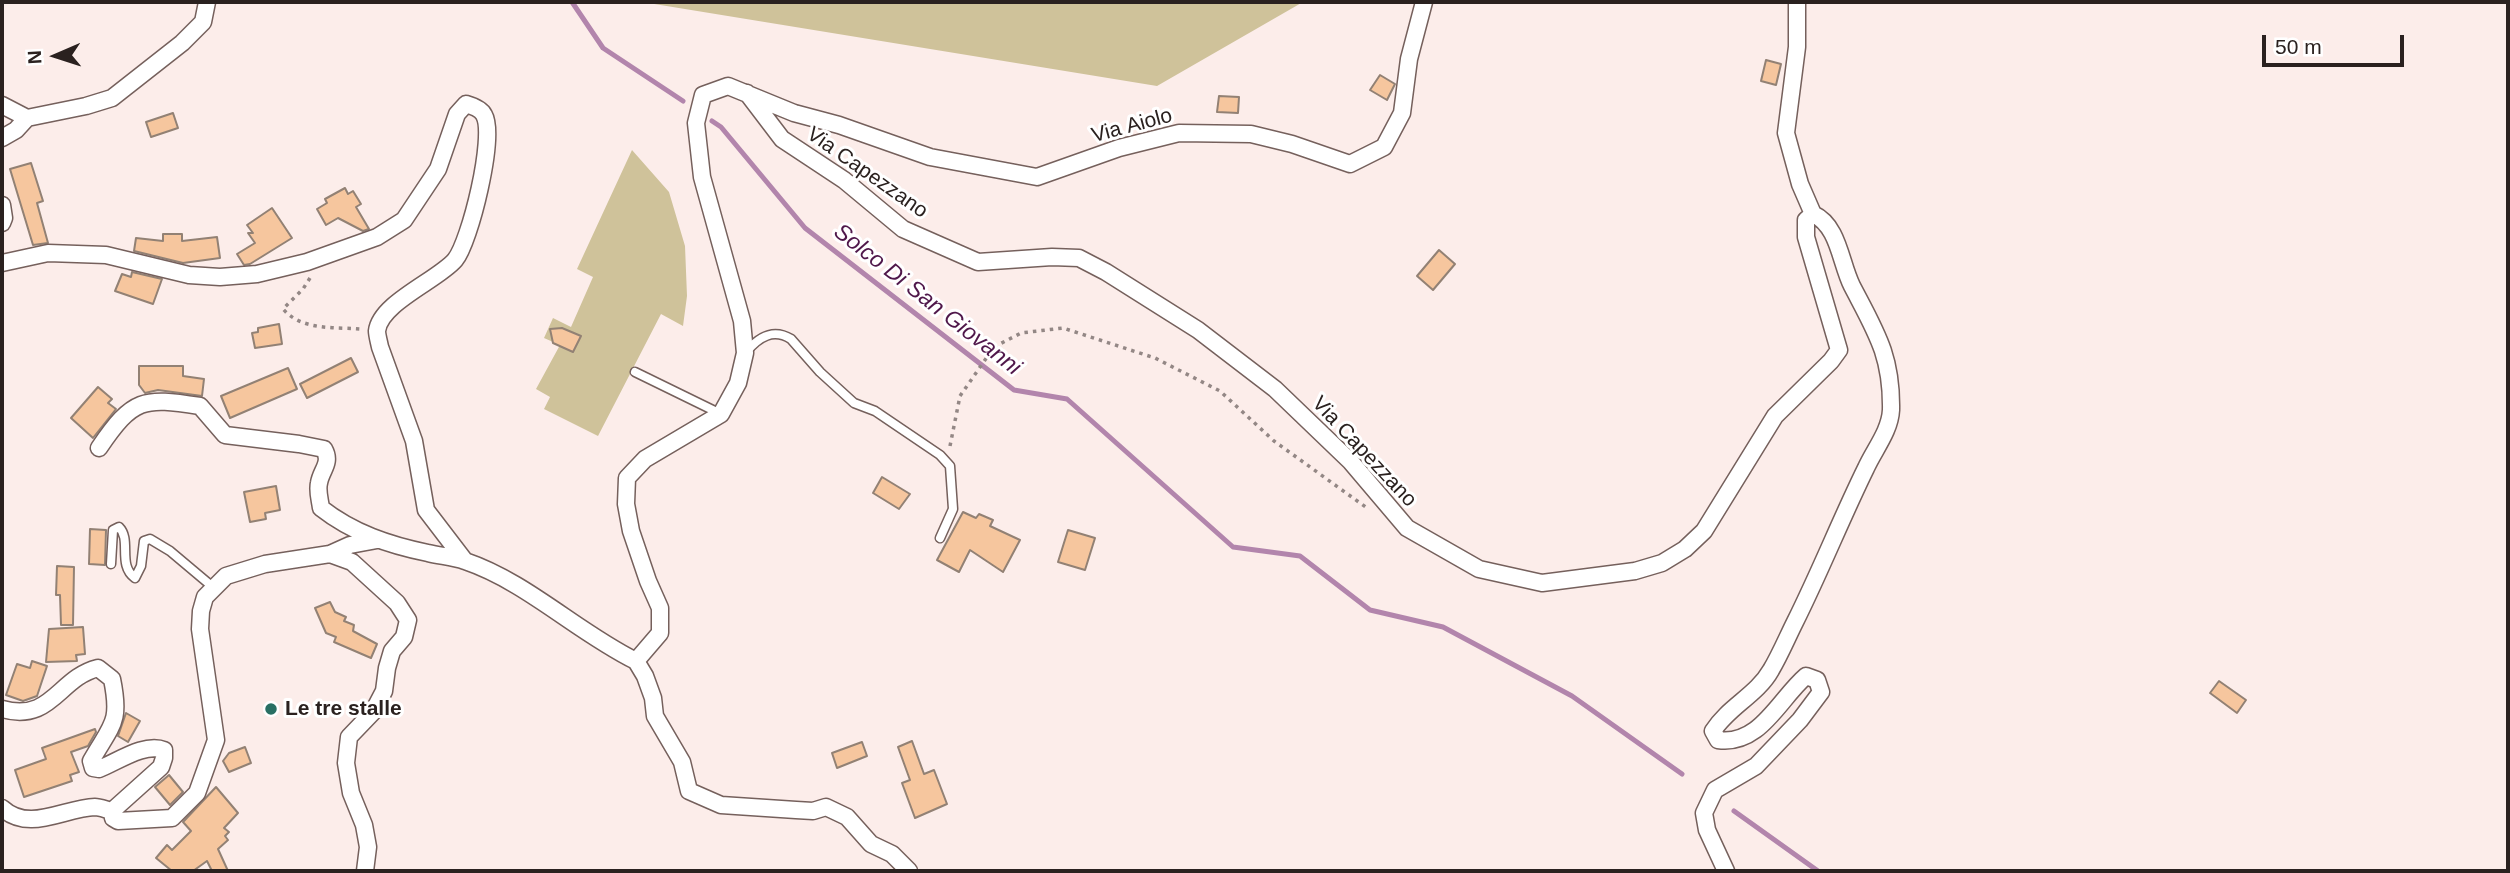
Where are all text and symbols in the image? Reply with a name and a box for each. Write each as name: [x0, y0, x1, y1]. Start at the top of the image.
north arrow: [21, 21, 91, 91]
scale bar: [2265, 21, 2407, 65]
text: 50 m: [2275, 35, 2322, 58]
text: N: [24, 50, 45, 65]
street label: Via Aiolo: [1089, 103, 1175, 149]
street label: Via Capezzano: [802, 122, 932, 224]
water label: Solco Di San Giovanni: [828, 218, 1026, 382]
street label: Via Capezzano: [1306, 391, 1422, 513]
place label: Le tre stalle: [285, 696, 402, 722]
marker: Le tre stalle: [263, 701, 279, 717]

